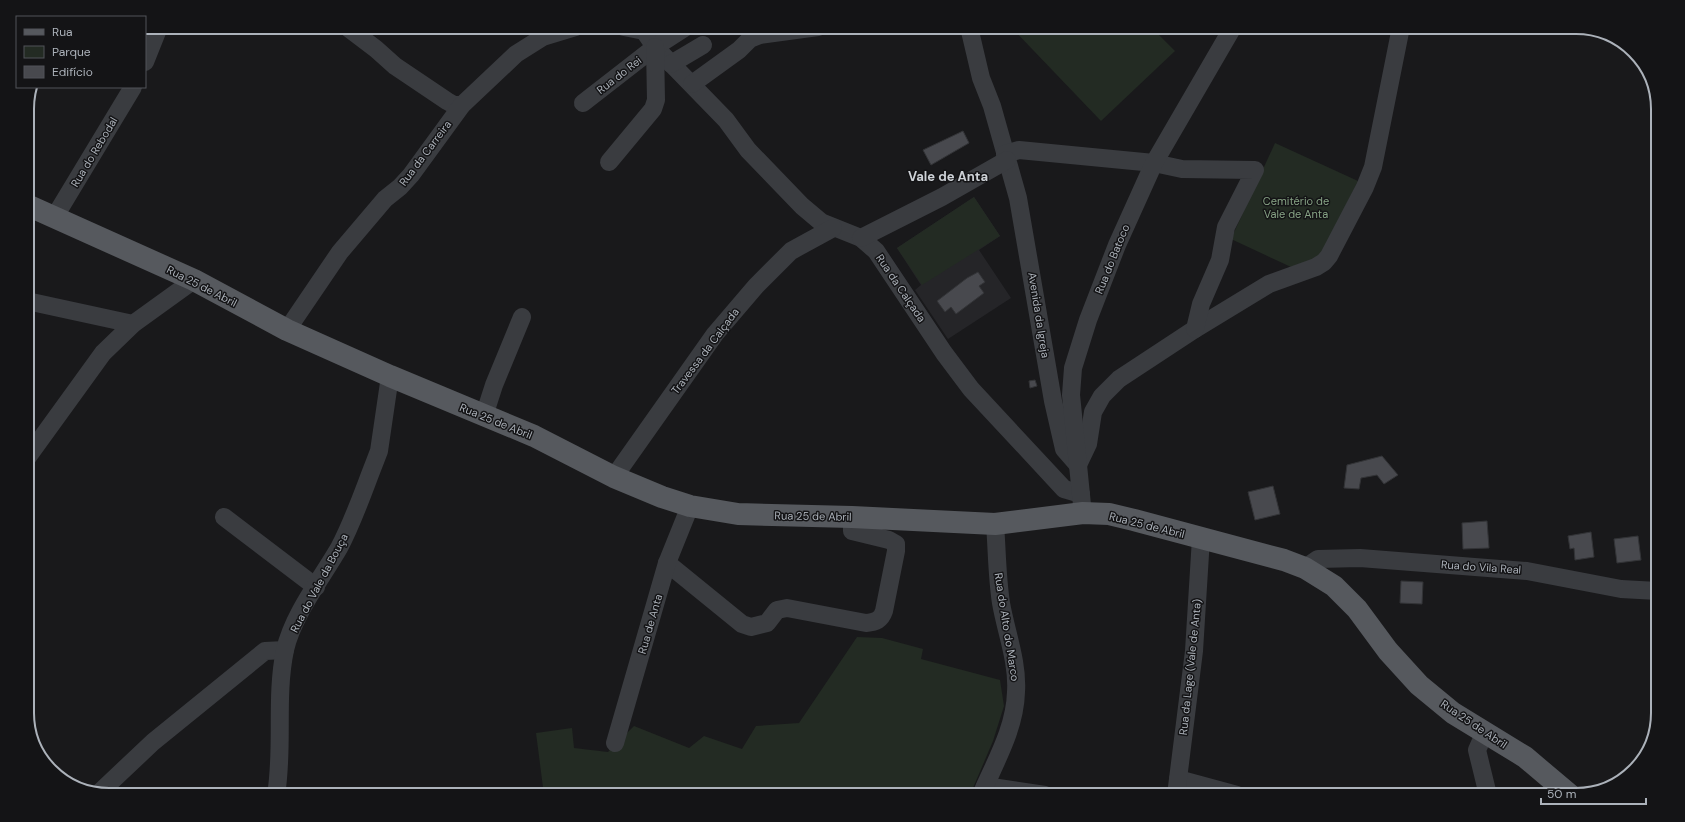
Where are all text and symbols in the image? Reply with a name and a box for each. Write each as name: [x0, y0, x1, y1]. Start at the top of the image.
legend: [16, 16, 146, 88]
text: Rua: [52, 24, 73, 40]
text: Parque: [52, 44, 91, 60]
street label: Rua do Rei: [594, 53, 644, 97]
text: Edifício: [52, 64, 93, 80]
street label: Rua do Rebodal: [68, 114, 120, 190]
street label: Rua da Carreira: [396, 118, 454, 188]
district label: Vale de Anta: [908, 168, 988, 185]
park label: Cemitério de Vale de Anta: [1263, 194, 1329, 221]
street label: Rua do Batoco: [1092, 222, 1132, 296]
street label: Rua da Calçada: [873, 251, 929, 325]
street label: Rua 25 de Abril: [164, 262, 240, 310]
street label: Avenida da Igreja: [1025, 271, 1053, 359]
street label: Travessa da Calçada: [668, 305, 742, 397]
street label: Rua 25 de Abril: [458, 400, 534, 442]
street label: Rua 25 de Abril: [774, 508, 852, 524]
street label: Rua 25 de Abril: [1108, 509, 1186, 541]
street label: Rua do Vale da Bouça: [287, 531, 351, 635]
street label: Rua do Vila Real: [1440, 557, 1522, 577]
street label: Rua do Alto do Marco: [992, 572, 1022, 682]
street label: Rua de Anta: [635, 592, 665, 656]
street label: Rua da Lage (Vale de Anta): [1176, 598, 1204, 736]
street label: Rua 25 de Abril: [1438, 697, 1510, 751]
scale bar: [1541, 780, 1646, 806]
text: 50 m: [1547, 786, 1576, 802]

